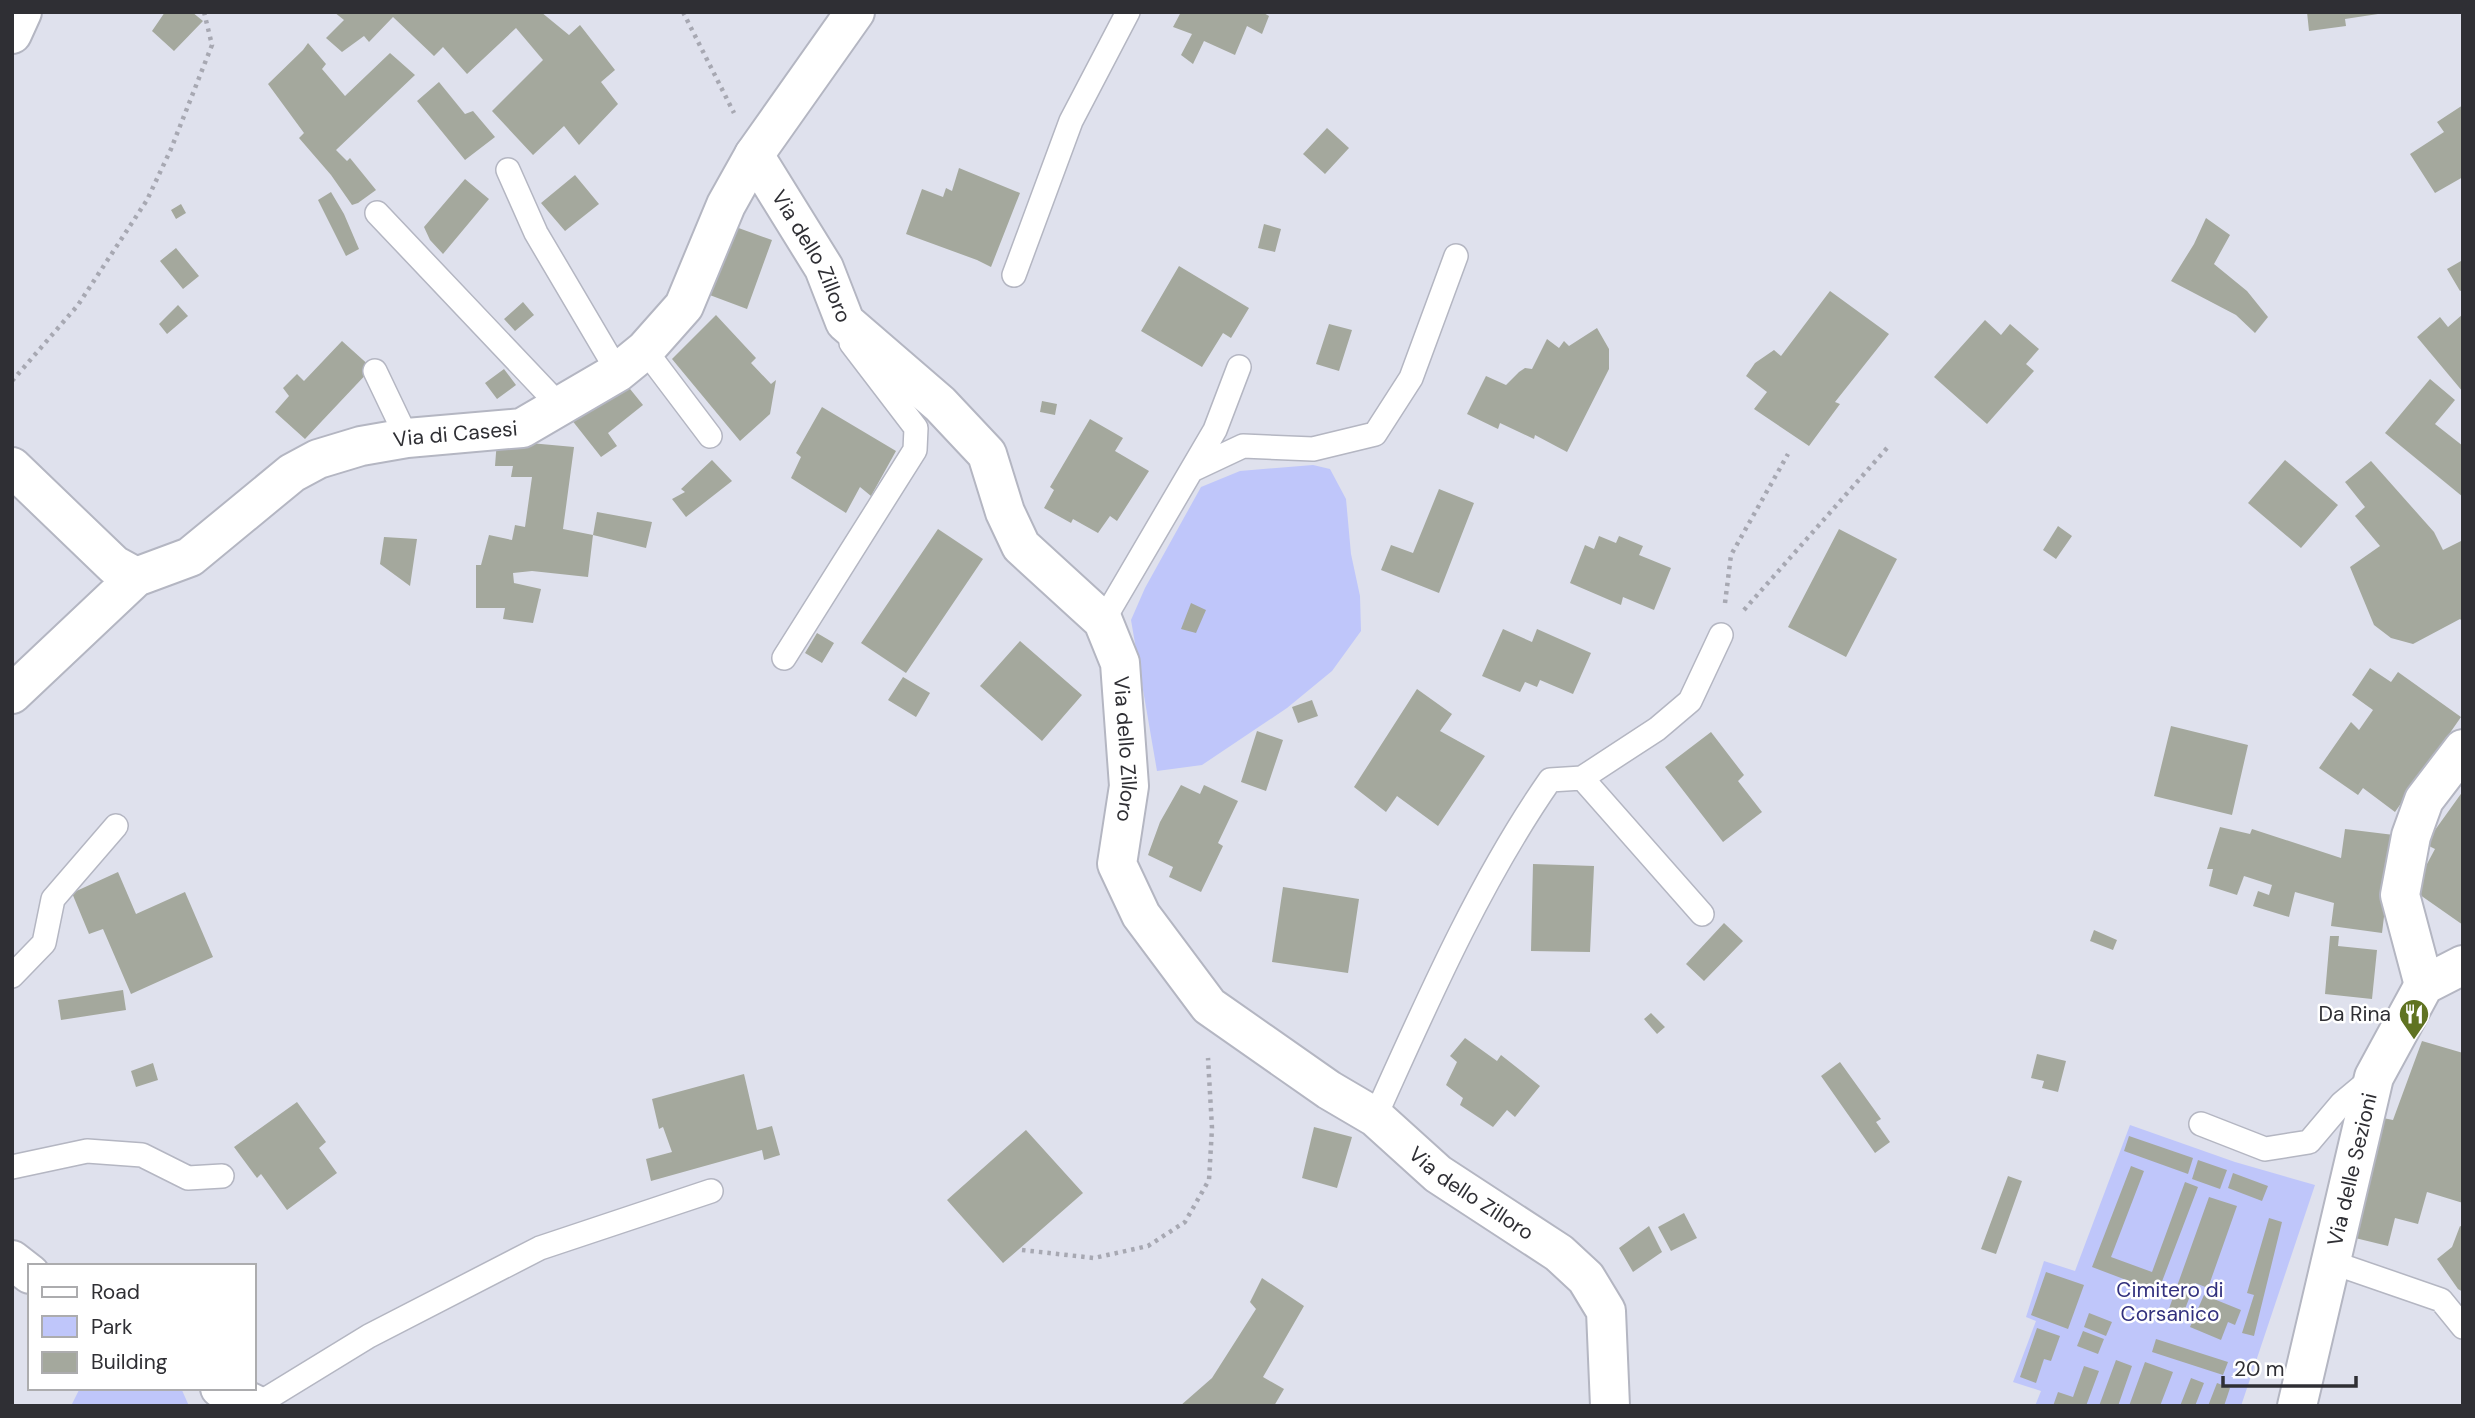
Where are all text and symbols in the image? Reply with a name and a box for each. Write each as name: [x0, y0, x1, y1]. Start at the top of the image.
street label: Via dello Zilloro: [765, 185, 858, 327]
street label: Via di Casesi: [391, 414, 519, 454]
street label: Via dello Zilloro: [1107, 675, 1143, 824]
restaurant icon: Da Rina: [2397, 997, 2431, 1041]
place label: Da Rina: [2319, 1000, 2391, 1028]
street label: Via delle Sezioni: [2321, 1090, 2384, 1249]
street label: Via dello Zilloro: [1403, 1140, 1539, 1247]
legend: [28, 1264, 256, 1390]
park label: Cimitero di Corsanico: [2116, 1276, 2224, 1328]
text: Road: [91, 1278, 140, 1306]
text: Park: [91, 1313, 133, 1341]
scale bar: [2223, 1344, 2356, 1388]
text: Building: [91, 1348, 168, 1376]
text: 20 m: [2234, 1355, 2285, 1383]

